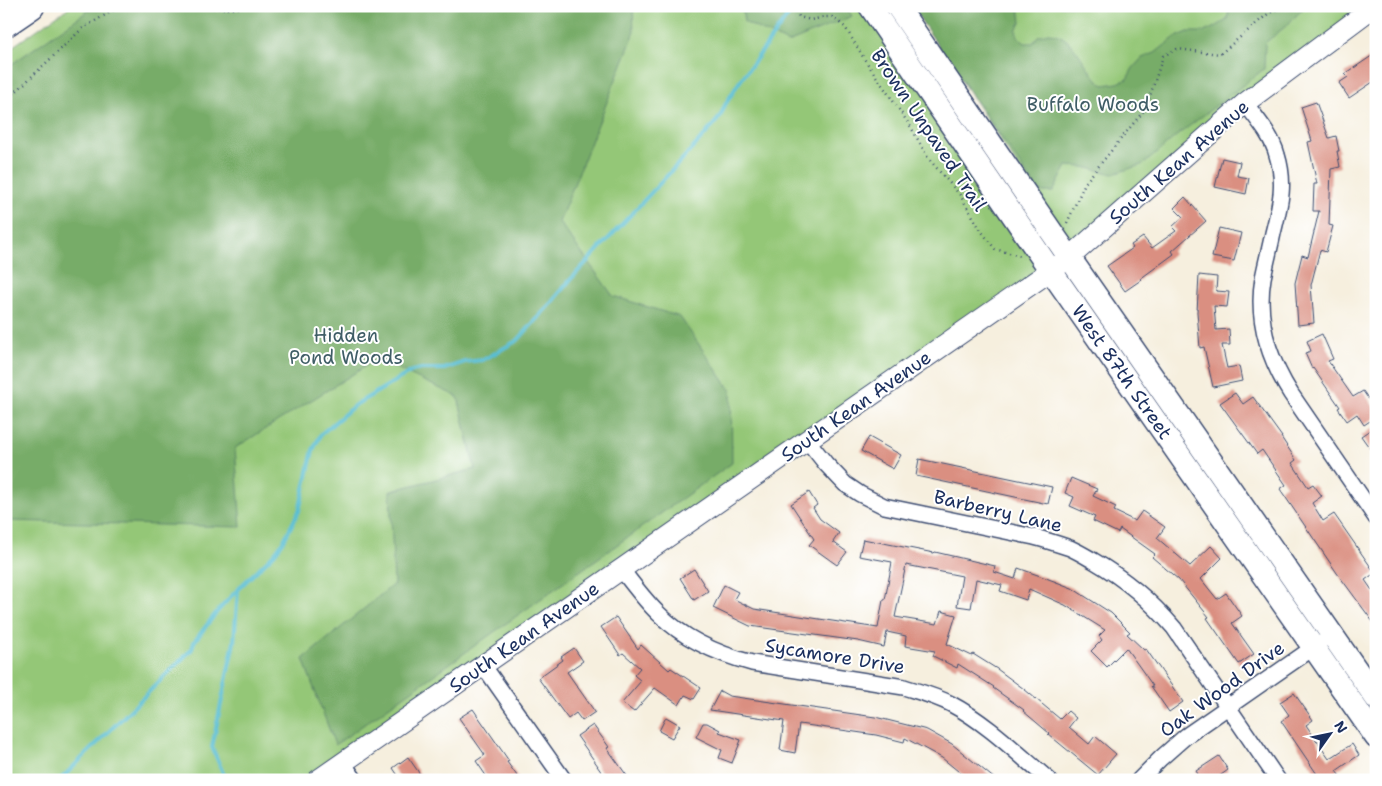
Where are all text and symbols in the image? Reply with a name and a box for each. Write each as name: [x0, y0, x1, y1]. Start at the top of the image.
street label: Brown Unpaved Trail: [865, 44, 993, 216]
park label: Buffalo Woods: [1027, 92, 1159, 117]
street label: South Kean Avenue: [1104, 94, 1254, 230]
street label: West 87th Street: [1066, 300, 1178, 444]
park label: Hidden Pond Woods: [289, 323, 403, 370]
street label: South Kean Avenue: [776, 345, 936, 467]
street label: Barberry Lane: [931, 484, 1065, 538]
street label: South Kean Avenue: [444, 576, 604, 698]
street label: Sycamore Drive: [763, 633, 907, 679]
street label: Oak Wood Drive: [1155, 635, 1289, 743]
north arrow: [1304, 708, 1354, 758]
text: N: [1330, 717, 1351, 736]

